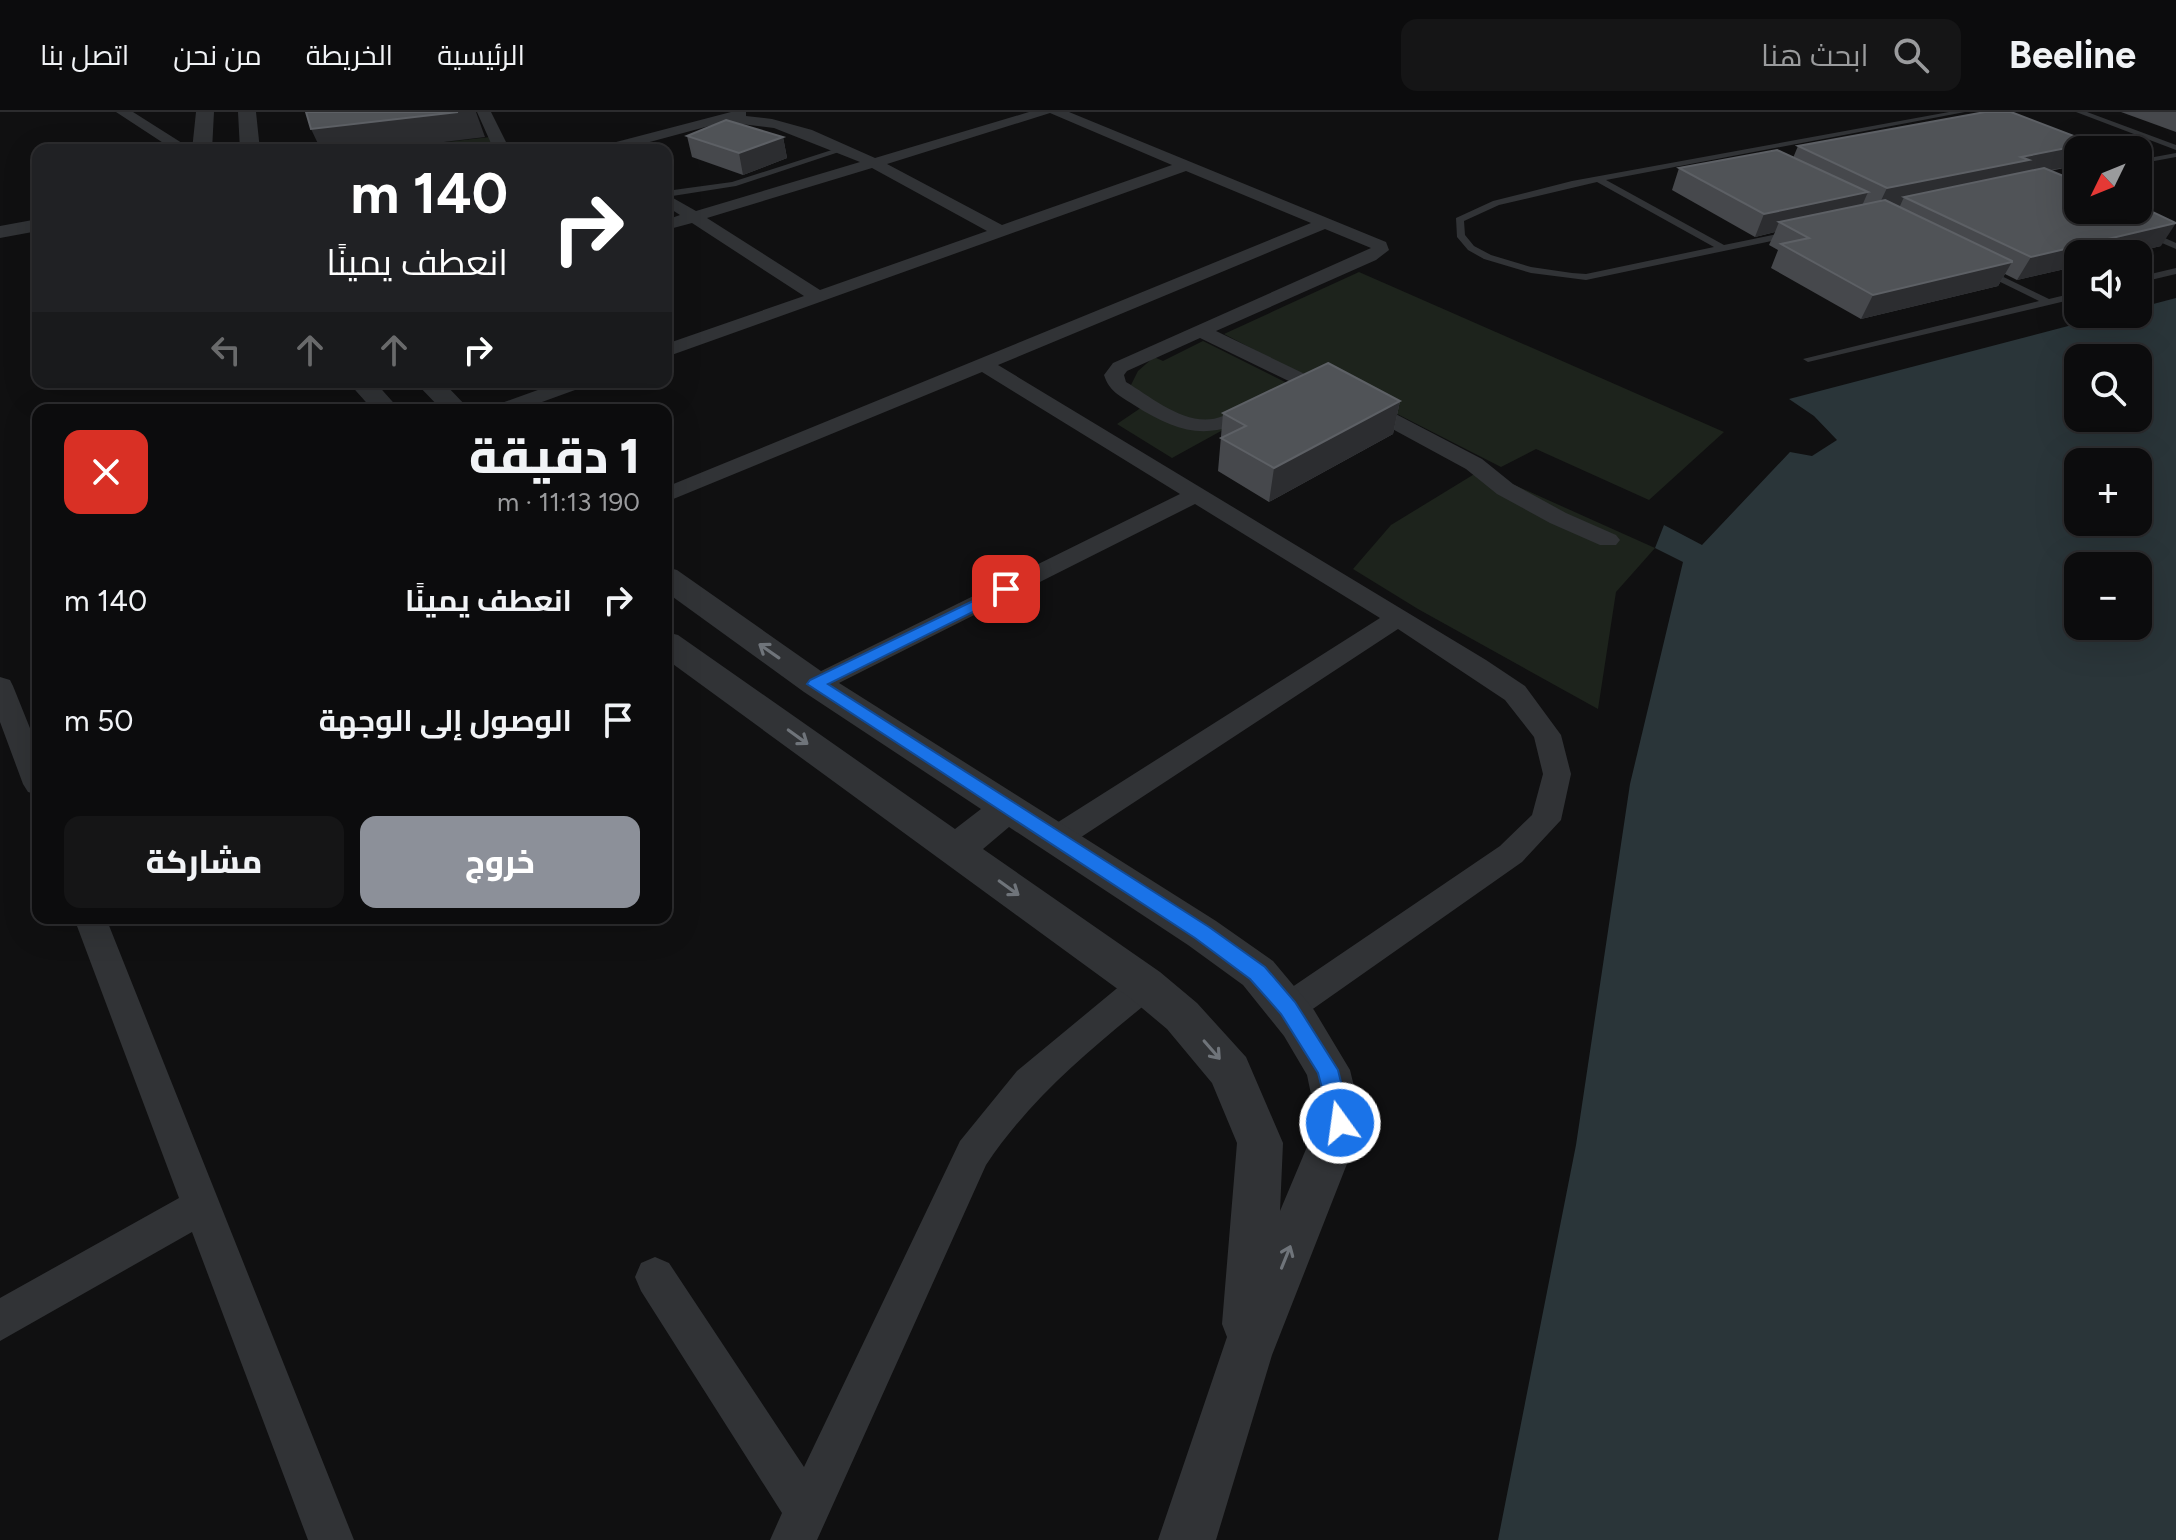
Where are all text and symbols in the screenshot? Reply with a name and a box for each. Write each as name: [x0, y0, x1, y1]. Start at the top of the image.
search box: [1401, 19, 1961, 91]
text: Beeline: [2009, 32, 2136, 78]
icon: search: [1889, 33, 1933, 77]
text: ابحث هنا: [1761, 37, 1869, 74]
text: اتصل بنا: [40, 38, 129, 72]
text: من نحن: [173, 38, 262, 72]
text: الخريطة: [306, 38, 393, 72]
text: الرئيسية: [437, 38, 525, 72]
north arrow: [2064, 136, 2152, 224]
map controls: [2064, 136, 2152, 640]
text: 140 m: [350, 160, 508, 227]
icon: right: [536, 176, 640, 280]
button: sound: [2064, 240, 2152, 328]
text: انعطف يمينًا: [326, 241, 508, 284]
icon: left: [204, 328, 248, 372]
icon: ahead: [288, 328, 332, 372]
icon: ahead: [372, 328, 416, 372]
icon: right: [456, 328, 500, 372]
button: search: [2064, 344, 2152, 432]
text: 1 دقيقة: [469, 427, 640, 485]
button: close: [64, 430, 148, 514]
button: +: [2064, 448, 2152, 536]
text: 190 m · 11:13: [497, 486, 640, 518]
button: −: [2064, 552, 2152, 640]
pin: [972, 555, 1040, 623]
icon: arrive: [984, 567, 1028, 611]
icon: right: [596, 578, 640, 622]
text: 140 m: [64, 582, 147, 619]
text: انعطف يمينًا: [405, 582, 572, 619]
one-way arrow: [759, 643, 781, 659]
icon: arrive: [596, 698, 640, 742]
text: 50 m: [64, 702, 133, 739]
text: الوصول إلى الوجهة: [319, 702, 572, 739]
one-way arrow: [786, 729, 808, 745]
button: مشاركة: [64, 816, 344, 908]
button: خروج: [360, 816, 640, 908]
one-way arrow: [998, 880, 1020, 896]
one-way arrow: [1202, 1039, 1220, 1059]
position arrow: [1298, 1081, 1382, 1165]
one-way arrow: [1280, 1245, 1294, 1270]

